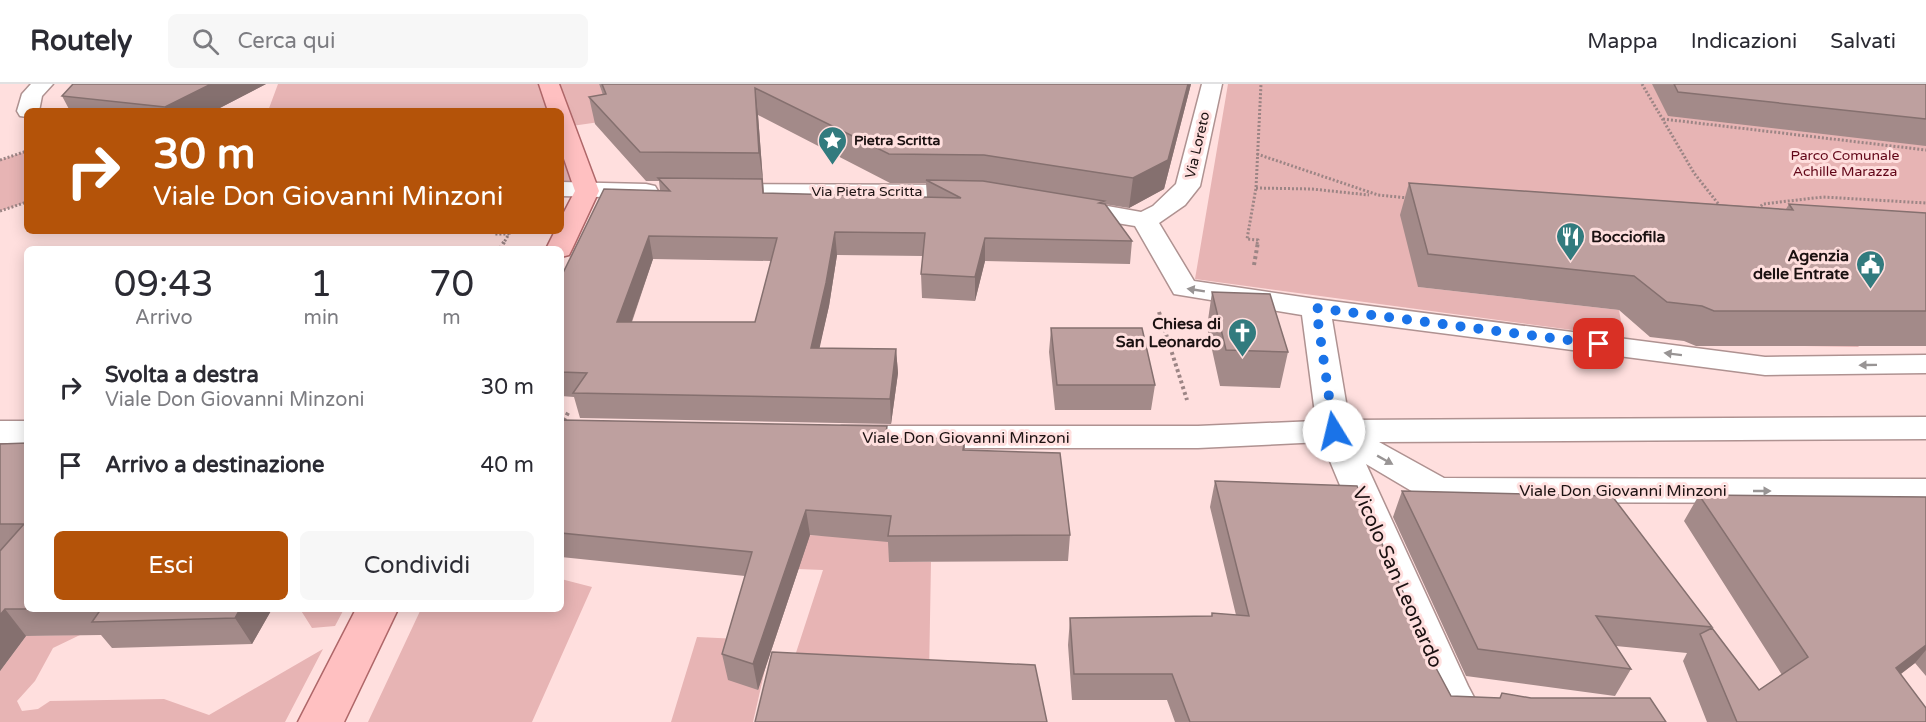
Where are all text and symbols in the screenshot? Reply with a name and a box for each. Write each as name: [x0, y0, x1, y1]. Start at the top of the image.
search box: [168, 14, 588, 68]
text: Routely: [30, 24, 132, 58]
icon: search: [189, 25, 222, 58]
text: Cerca qui: [237, 28, 335, 54]
text: Mappa: [1587, 29, 1658, 54]
text: Indicazioni: [1691, 29, 1797, 54]
text: Salvati: [1830, 29, 1896, 54]
street label: Via Loreto: [1182, 110, 1213, 180]
place icon: Pietra Scritta: [817, 124, 849, 166]
text: 30 m: [153, 129, 255, 180]
icon: right: [54, 132, 132, 210]
place label: Pietra Scritta: [854, 132, 941, 149]
park label: Parco Comunale Achille Marazza: [1791, 147, 1899, 180]
text: Viale Don Giovanni Minzoni: [153, 180, 503, 213]
street label: Via Pietra Scritta: [812, 183, 923, 200]
restaurant icon: Bocciofila: [1554, 220, 1586, 262]
place label: Bocciofila: [1591, 227, 1666, 247]
place label: Agenzia delle Entrate: [1753, 246, 1849, 284]
public building icon: Agenzia delle Entrate: [1854, 248, 1886, 290]
text: 09:43: [114, 263, 214, 306]
text: 1: [310, 263, 333, 306]
text: 70: [429, 263, 474, 306]
one-way arrow: [1186, 285, 1205, 294]
text: Arrivo: [135, 306, 193, 330]
text: min: [304, 306, 339, 330]
text: m: [442, 306, 461, 330]
place label: Chiesa di San Leonardo: [1116, 314, 1221, 352]
church icon: Chiesa di San Leonardo: [1226, 316, 1258, 358]
pin: [1573, 318, 1624, 369]
icon: arrive: [1582, 327, 1615, 360]
one-way arrow: [1664, 349, 1683, 359]
one-way arrow: [1858, 360, 1877, 370]
text: Svolta a destra: [105, 362, 259, 388]
icon: right: [54, 371, 87, 404]
text: 30 m: [480, 374, 534, 400]
text: Viale Don Giovanni Minzoni: [105, 388, 365, 412]
position arrow: [1302, 399, 1366, 463]
street label: Viale Don Giovanni Minzoni: [862, 428, 1070, 448]
icon: arrive: [54, 449, 87, 482]
text: Arrivo a destinazione: [105, 452, 324, 478]
text: 40 m: [480, 452, 534, 478]
one-way arrow: [1377, 455, 1394, 465]
street label: Viale Don Giovanni Minzoni: [1519, 481, 1727, 501]
street label: Vicolo San Leonardo: [1346, 483, 1448, 671]
one-way arrow: [1752, 486, 1771, 496]
button: Esci: [54, 531, 288, 600]
button: Condividi: [300, 531, 534, 600]

